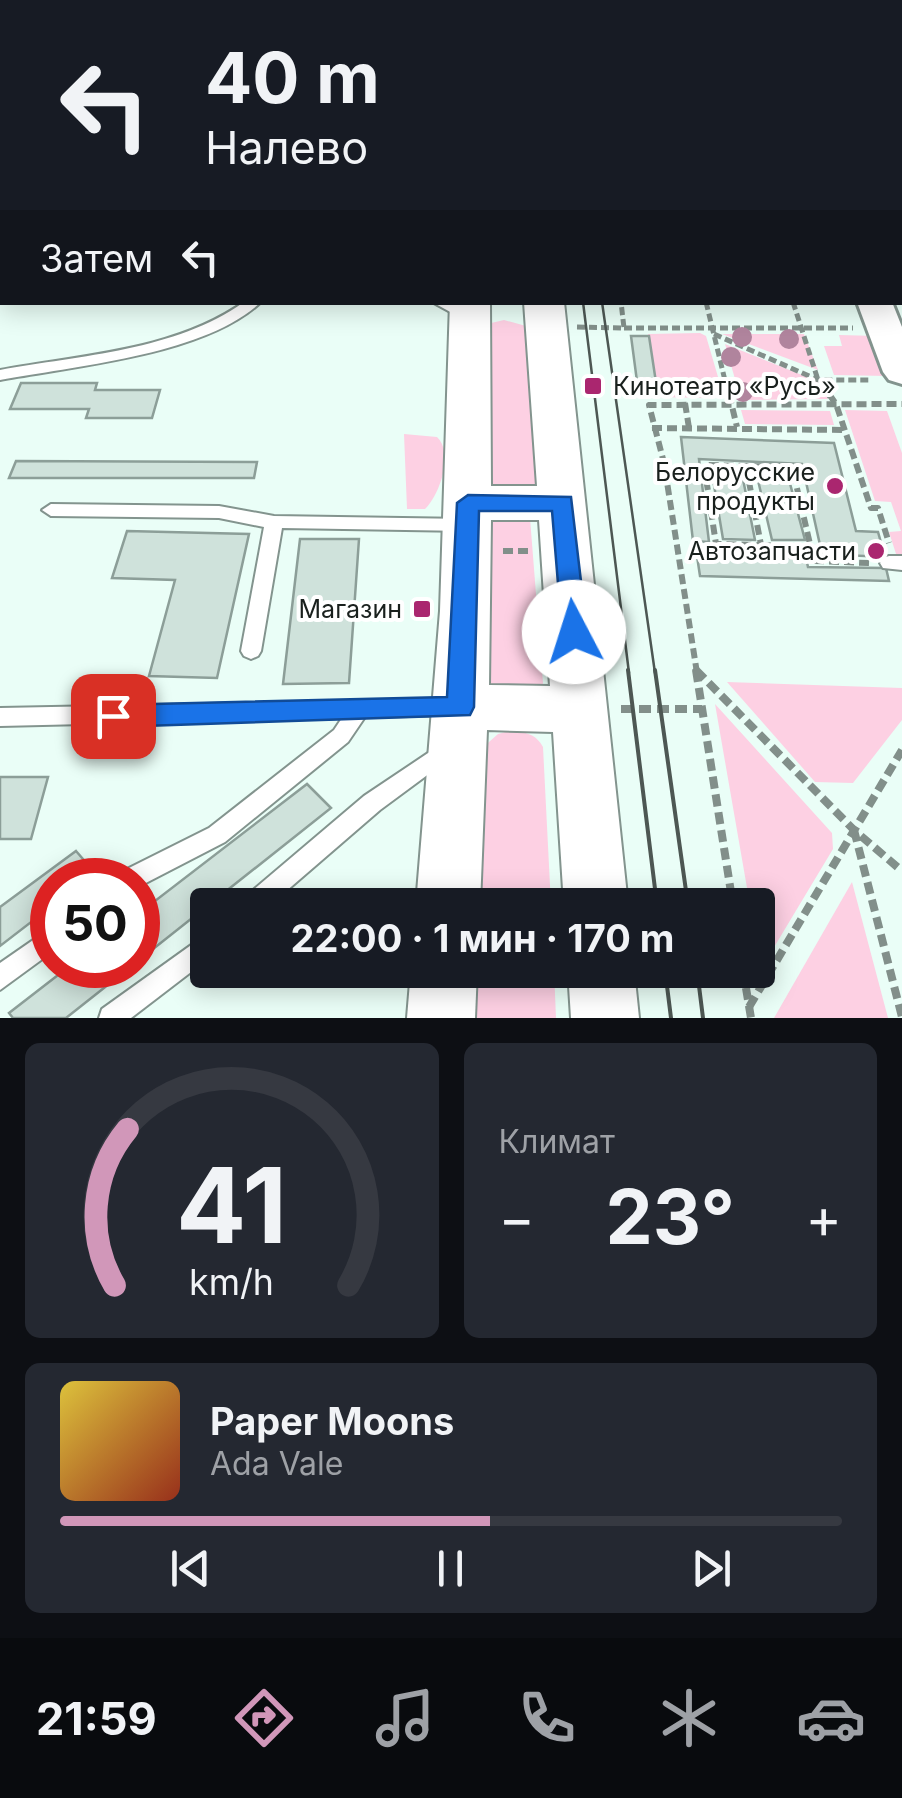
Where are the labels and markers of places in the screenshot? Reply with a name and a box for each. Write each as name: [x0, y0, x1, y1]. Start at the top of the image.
place label: Кинотеатр «Русь»: [613, 371, 836, 401]
marker: Кинотеатр «Русь»: [582, 375, 604, 397]
place label: Белорусские продукты: [655, 457, 815, 516]
marker: Белорусские продукты: [824, 475, 846, 497]
place label: Автозапчасти: [688, 536, 856, 566]
marker: Автозапчасти: [865, 540, 887, 562]
place label: Магазин: [299, 594, 402, 624]
marker: Магазин: [411, 598, 433, 620]
pin: [71, 674, 156, 759]

